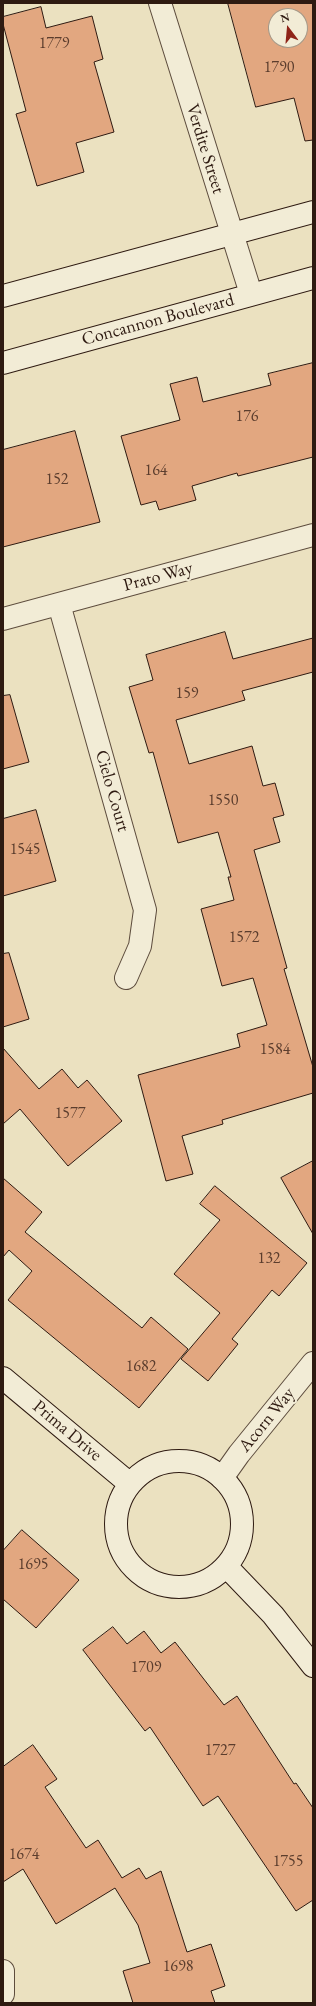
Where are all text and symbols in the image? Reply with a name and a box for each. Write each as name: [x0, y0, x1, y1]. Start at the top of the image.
north arrow: [268, 8, 308, 48]
text: N: [279, 9, 291, 25]
house number: 1779: [39, 34, 69, 54]
house number: 1790: [264, 58, 294, 78]
street label: Verdite Street: [181, 102, 229, 196]
street label: Concannon Boulevard: [80, 289, 236, 351]
house number: 176: [235, 407, 259, 427]
house number: 164: [144, 461, 168, 481]
house number: 152: [45, 470, 69, 490]
street label: Prato Way: [121, 557, 195, 597]
house number: 159: [175, 684, 199, 704]
street label: Cielo Court: [90, 748, 134, 834]
house number: 1550: [208, 791, 238, 811]
house number: 1545: [10, 840, 40, 860]
house number: 1572: [229, 928, 259, 948]
house number: 1584: [260, 1040, 290, 1060]
house number: 1577: [55, 1104, 85, 1124]
house number: 132: [257, 1249, 281, 1269]
house number: 1682: [126, 1357, 156, 1377]
street label: Acorn Way: [234, 1383, 300, 1457]
street label: Prima Drive: [28, 1396, 106, 1466]
house number: 1695: [18, 1555, 48, 1575]
house number: 1709: [131, 1658, 161, 1678]
house number: 1727: [205, 1741, 235, 1761]
house number: 1674: [9, 1845, 39, 1865]
house number: 1755: [273, 1852, 303, 1872]
house number: 1698: [163, 1957, 193, 1977]

